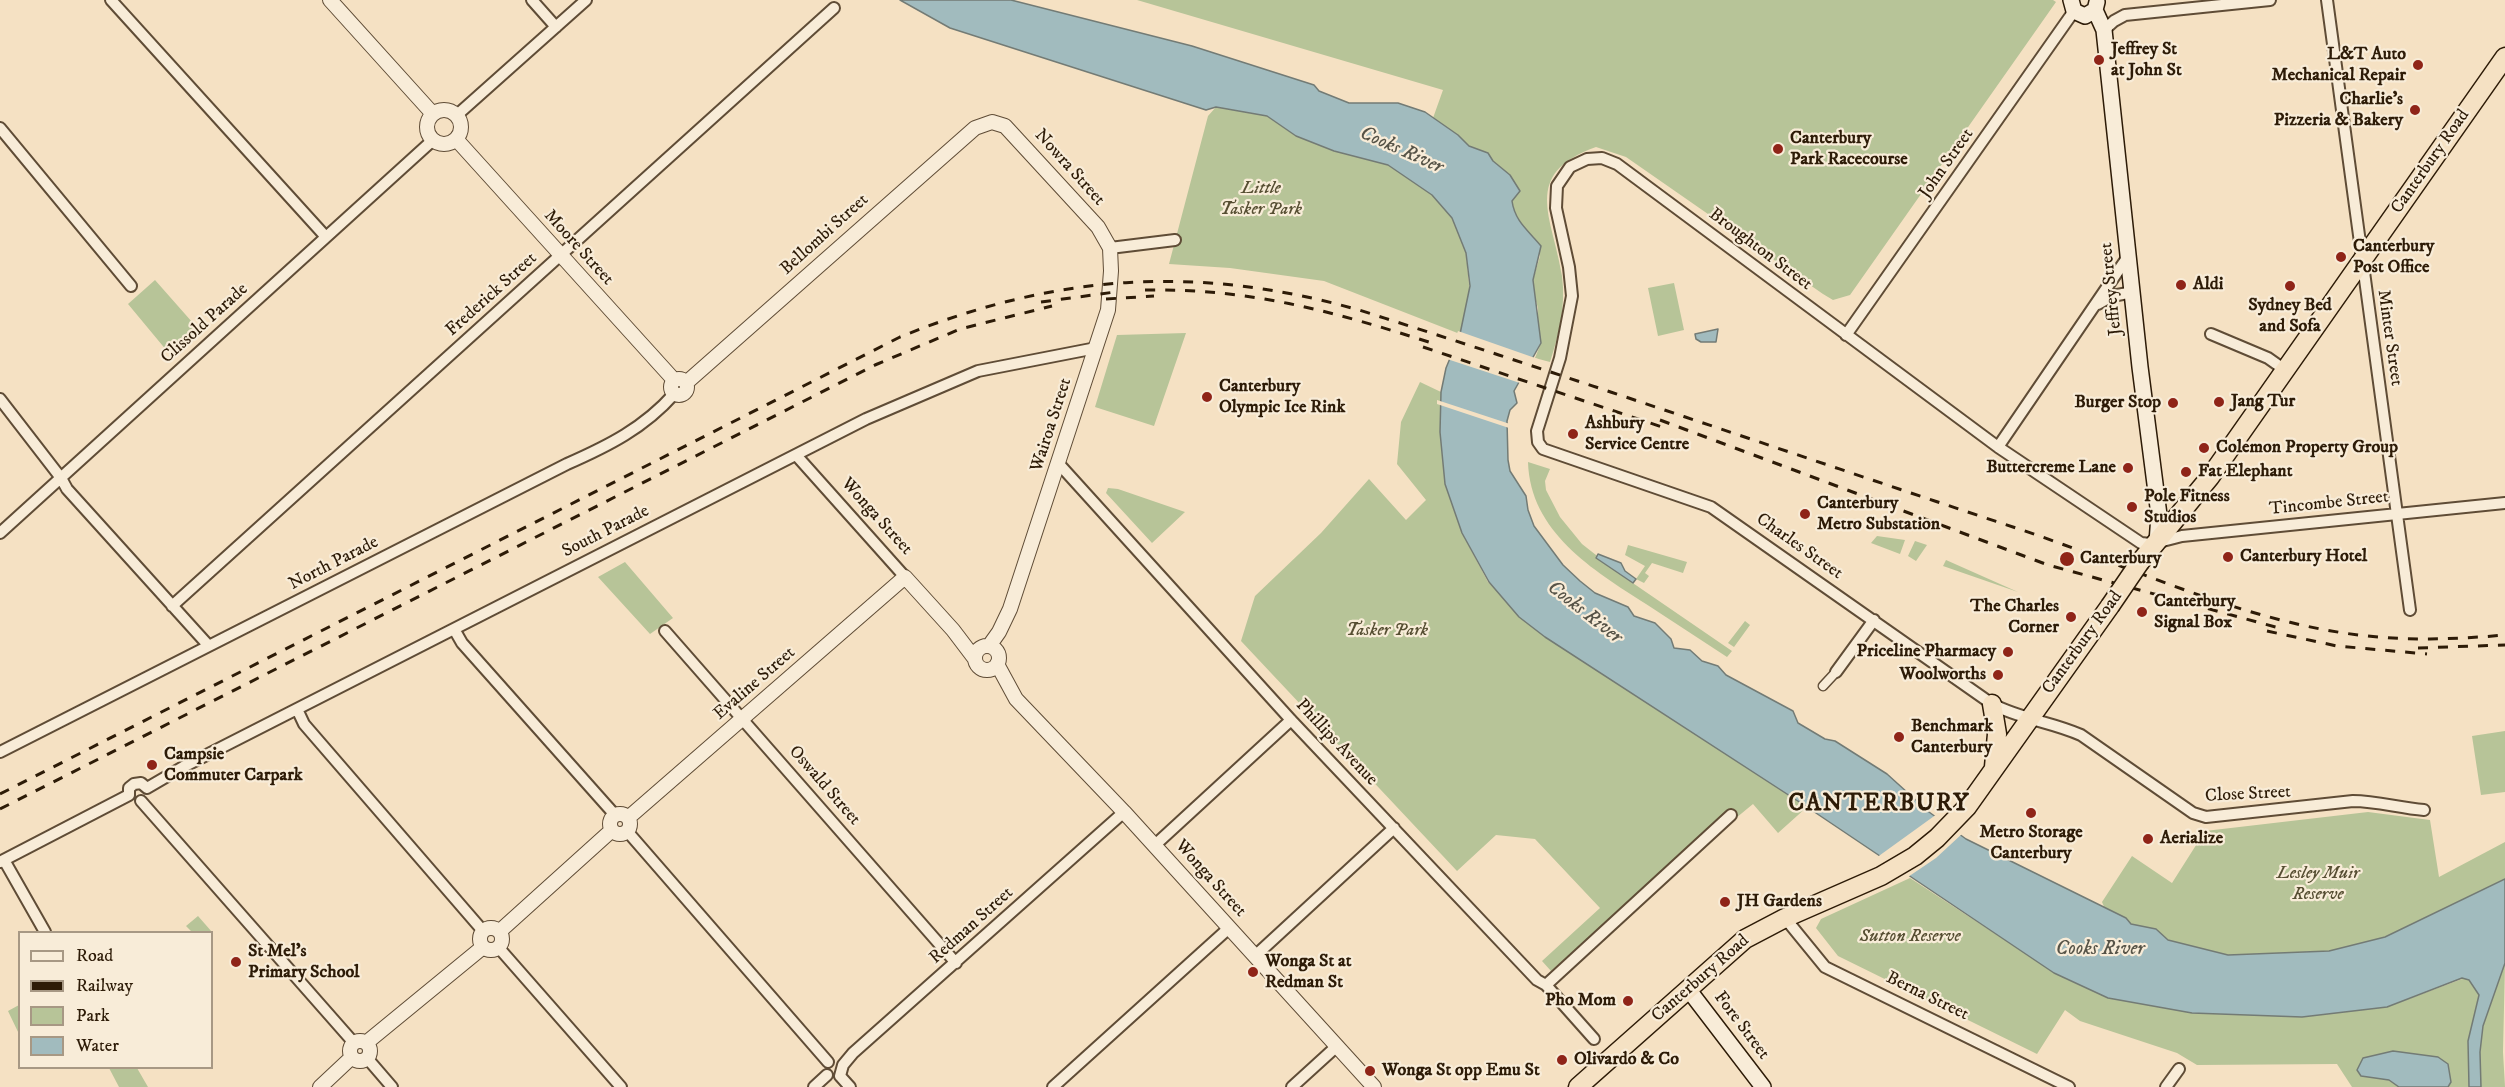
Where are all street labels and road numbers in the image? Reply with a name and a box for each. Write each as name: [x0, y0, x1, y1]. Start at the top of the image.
street label: Canterbury Road: [2387, 106, 2475, 218]
street label: Nowra Street: [1029, 125, 1109, 211]
street label: John Street: [1915, 125, 1979, 203]
street label: Bellombi Street: [776, 190, 874, 280]
street label: Broughton Street: [1704, 204, 1816, 296]
street label: Moore Street: [538, 206, 618, 290]
street label: Jeffrey Street: [2096, 241, 2128, 337]
street label: Frederick Street: [442, 248, 542, 342]
street label: Clissold Parade: [157, 279, 253, 369]
street label: Minter Street: [2372, 289, 2406, 387]
street label: Wairoa Street: [1027, 375, 1077, 475]
street label: Wonga Street: [836, 474, 916, 560]
street label: Tincombe Street: [2268, 487, 2390, 521]
street label: South Parade: [559, 501, 653, 563]
street label: Charles Street: [1751, 509, 1847, 585]
street label: North Parade: [286, 532, 382, 596]
street label: Canterbury Road: [2038, 587, 2128, 699]
street label: Evaline Street: [710, 643, 800, 725]
street label: Phillips Avenue: [1290, 695, 1382, 791]
street label: Oswald Street: [783, 742, 865, 830]
street label: Close Street: [2205, 782, 2291, 808]
street label: Wonga Street: [1170, 836, 1250, 922]
street label: Redman Street: [926, 883, 1018, 969]
street label: Canterbury Road: [1648, 931, 1754, 1027]
street label: Berna Street: [1882, 968, 1972, 1026]
street label: Fore Street: [1708, 988, 1774, 1064]

